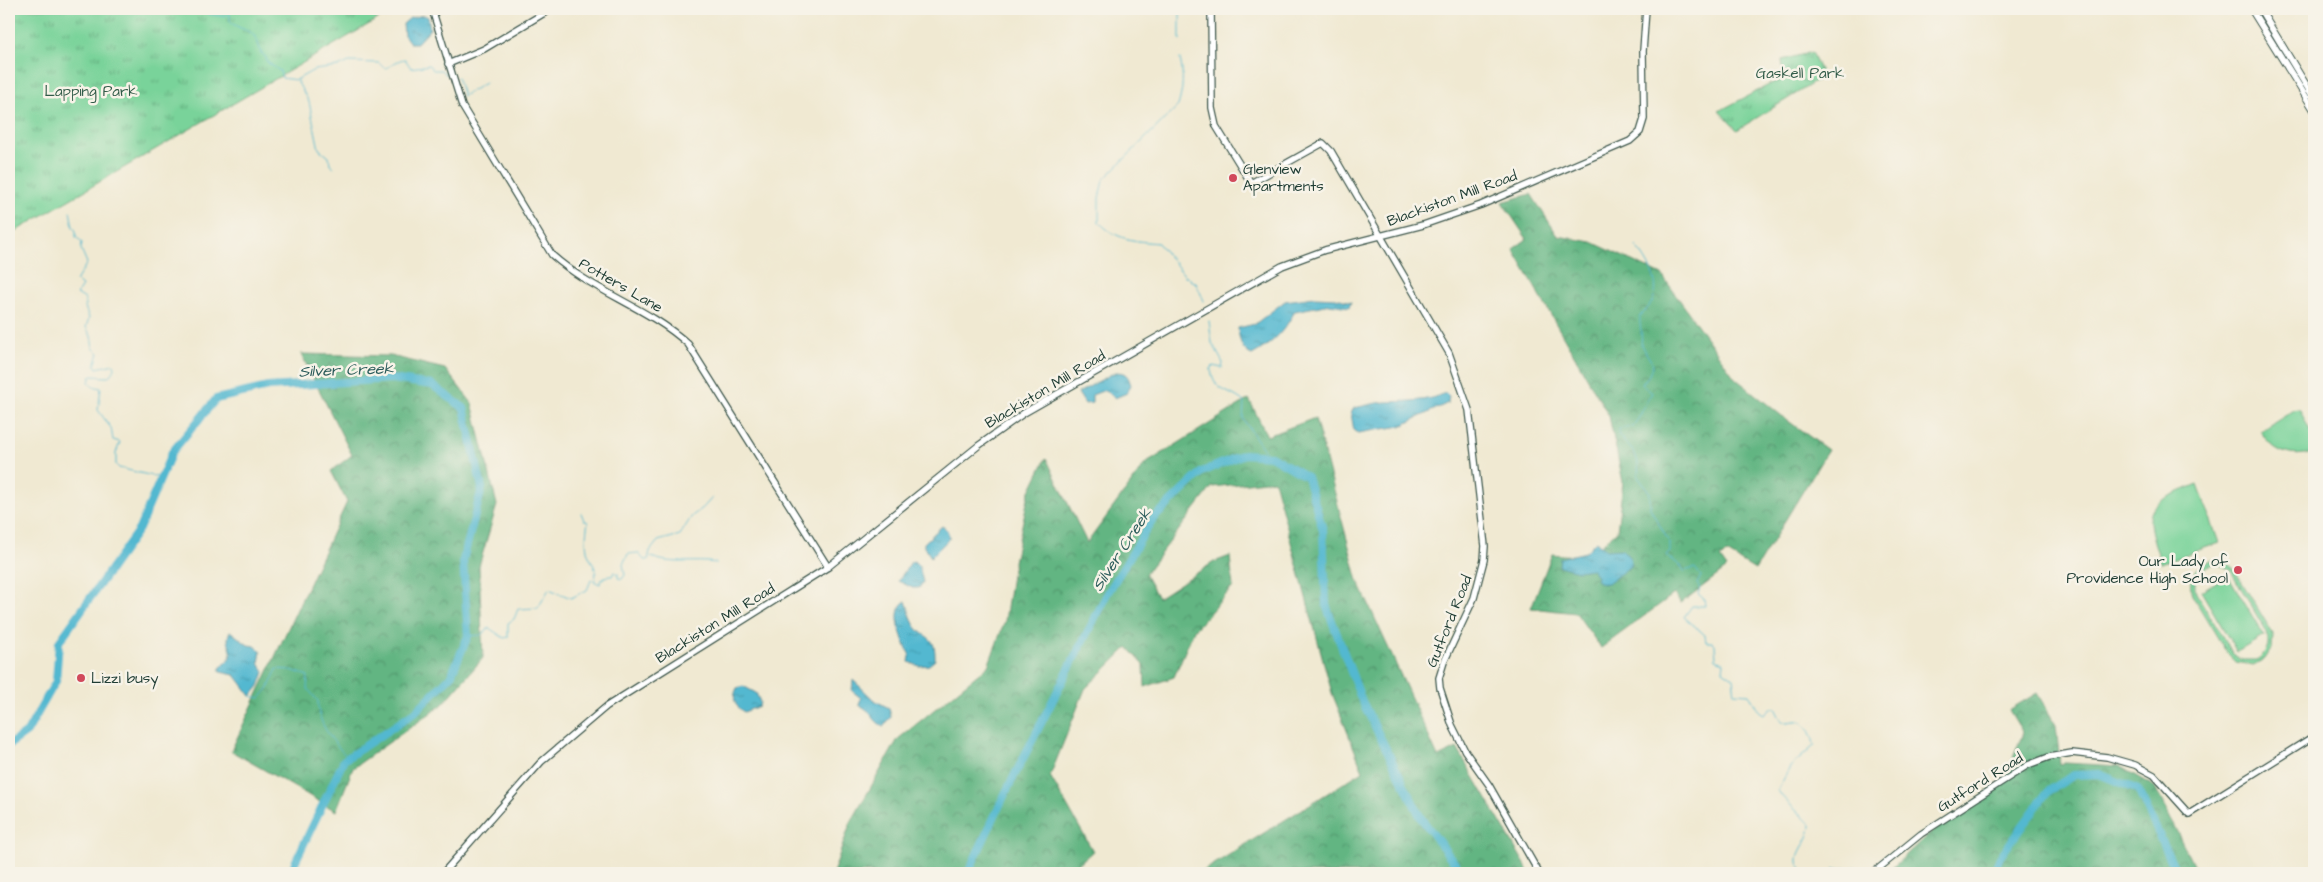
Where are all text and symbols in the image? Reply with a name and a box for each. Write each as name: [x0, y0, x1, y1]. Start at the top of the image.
park label: Gaskell Park: [1756, 63, 1844, 84]
park label: Lapping Park: [45, 81, 137, 103]
place label: Glenview Apartments: [1243, 159, 1324, 197]
street label: Blackiston Mill Road: [1384, 165, 1520, 232]
marker: Glenview Apartments: [1227, 172, 1239, 184]
street label: Potters Lane: [575, 253, 667, 318]
street label: Blackiston Mill Road: [981, 345, 1110, 434]
water label: Silver Creek: [298, 357, 395, 383]
water label: Silver Creek: [1087, 503, 1157, 595]
place label: Our Lady of Providence High School: [2066, 551, 2228, 590]
marker: Our Lady of Providence High School: [2232, 564, 2244, 576]
street label: Gutford Road: [1421, 572, 1478, 670]
street label: Blackiston Mill Road: [652, 578, 779, 669]
place label: Lizzi busy: [91, 668, 159, 690]
marker: Lizzi busy: [75, 672, 87, 684]
street label: Gutford Road: [1933, 747, 2028, 817]

